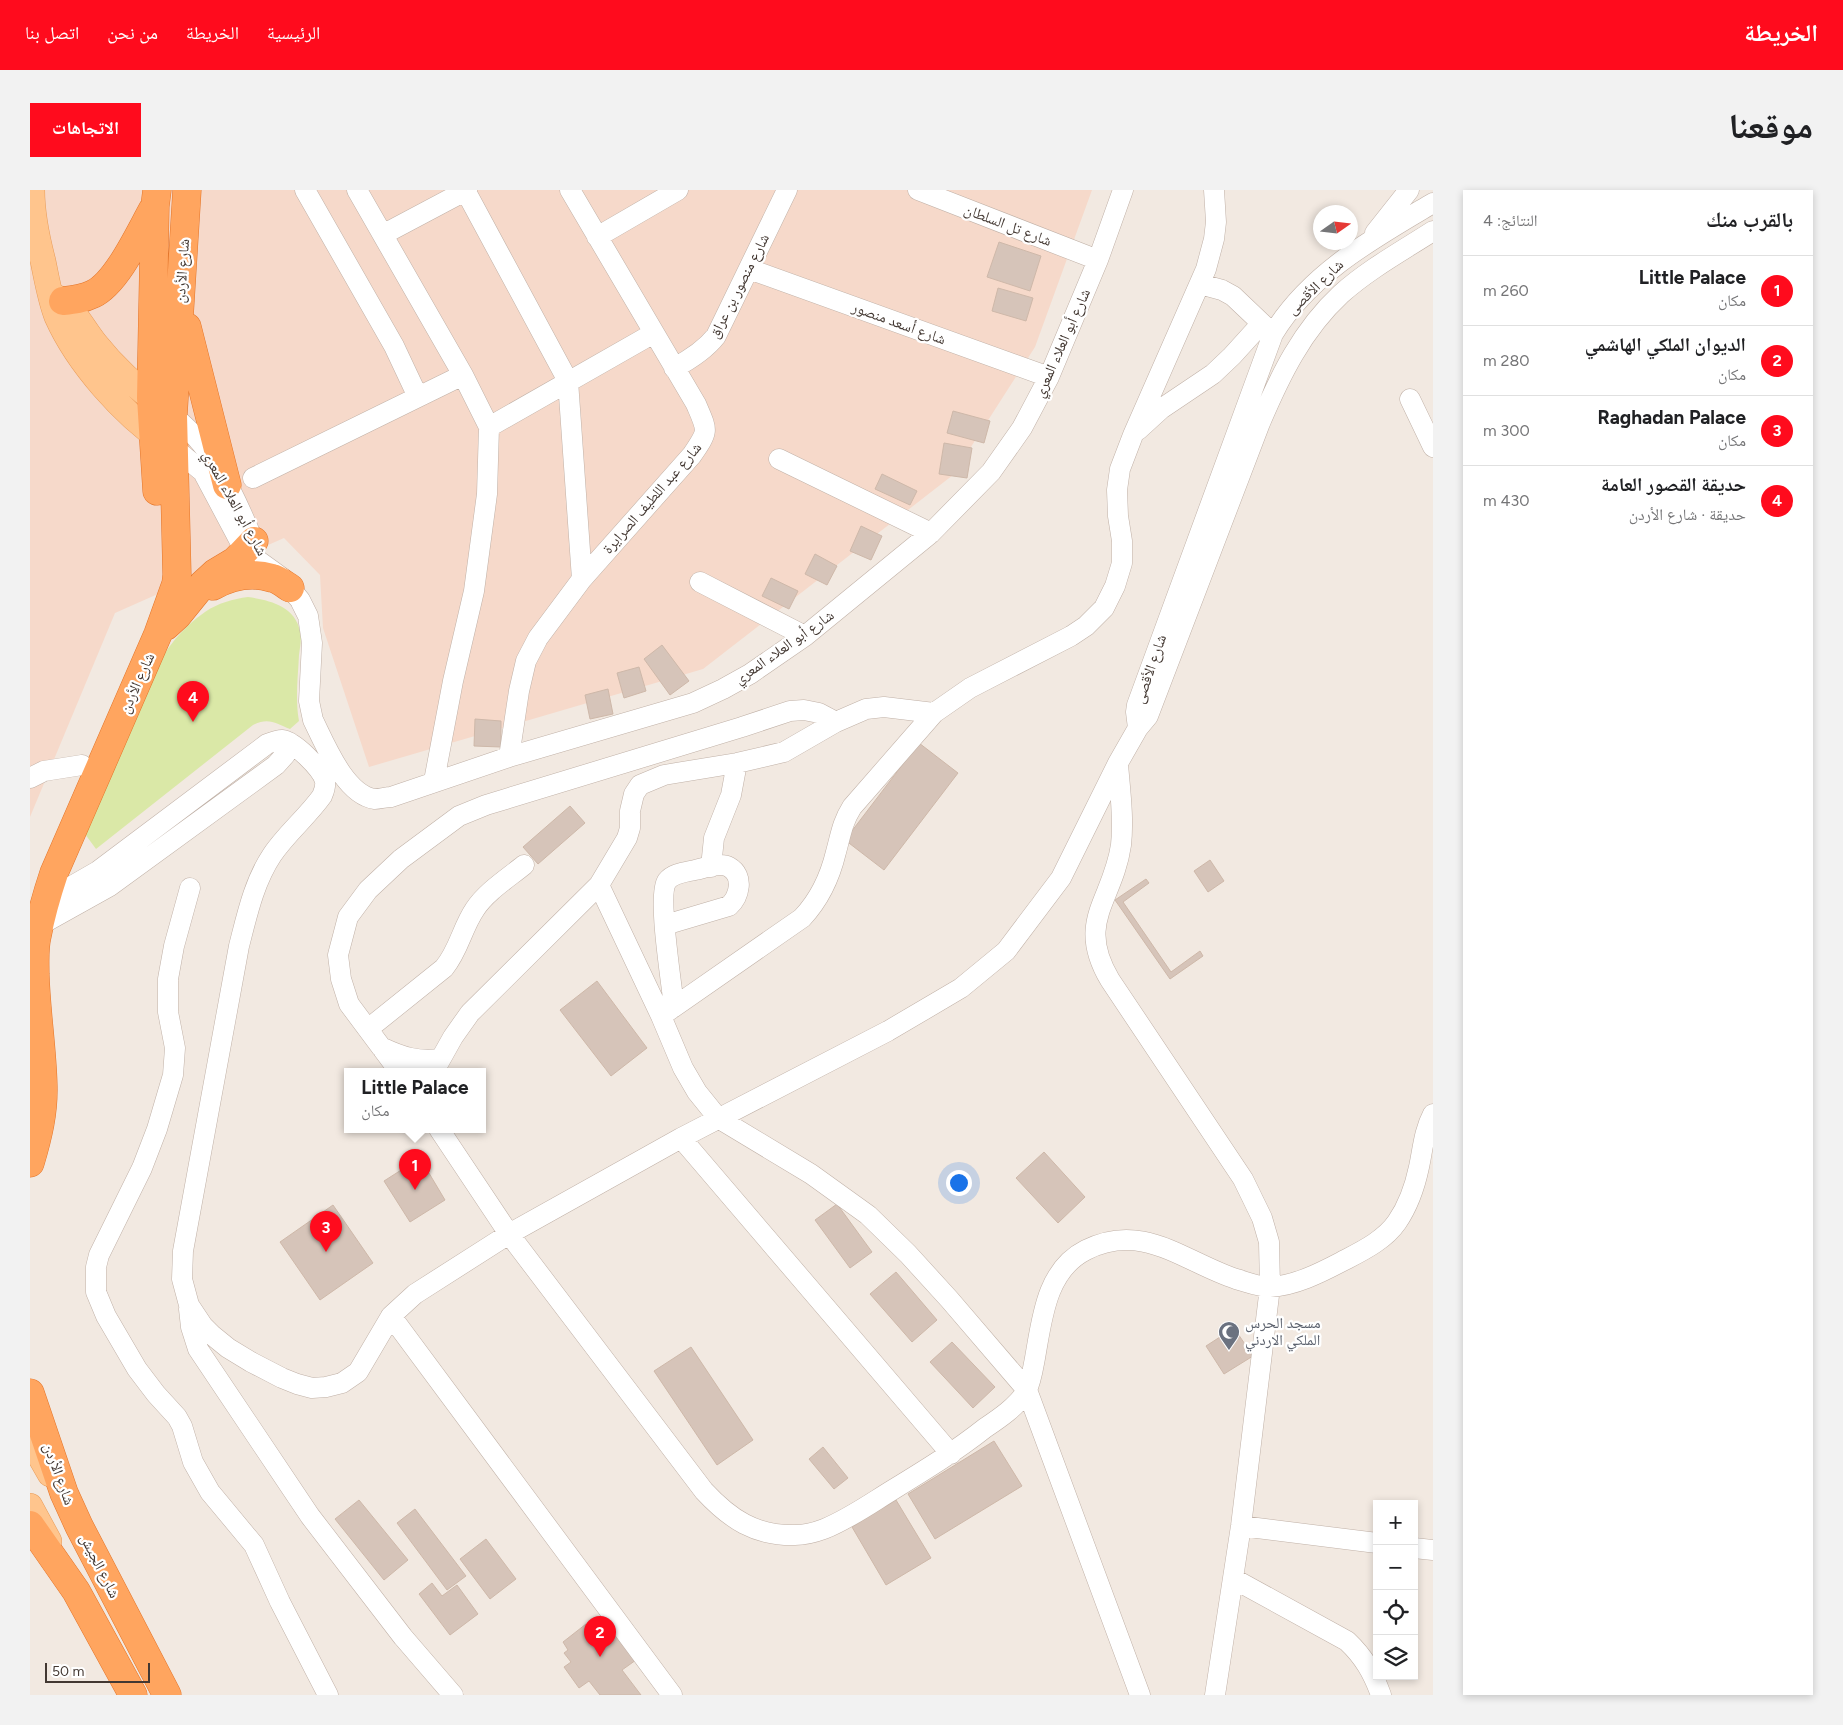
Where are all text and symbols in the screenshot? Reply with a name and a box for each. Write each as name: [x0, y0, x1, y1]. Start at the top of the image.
text: الخريطة: [1744, 18, 1818, 47]
text: اتصل بنا: [25, 22, 79, 44]
text: من نحن: [107, 22, 158, 44]
text: الخريطة: [186, 22, 239, 44]
text: الرئيسية: [267, 22, 320, 44]
button: الاتجاهات: [30, 103, 141, 157]
text: موقعنا: [1728, 105, 1813, 147]
street label: شارع تل السلطان: [961, 200, 1054, 251]
north arrow: [1313, 205, 1358, 250]
text: بالقرب منك: [1706, 207, 1793, 232]
text: النتائج: 4: [1483, 211, 1538, 230]
street label: شارع منصور بن عراق: [705, 231, 774, 342]
street label: شارع الأردن: [171, 238, 194, 304]
street label: شارع الأقصى: [1283, 255, 1348, 319]
text: Little Palace: [1639, 266, 1746, 289]
text: 260 m: [1483, 281, 1529, 300]
text: 1: [1774, 281, 1780, 300]
street label: شارع أبو العلاء المعري: [1030, 286, 1097, 401]
text: مكان: [1718, 291, 1746, 310]
street label: شارع أسعد منصور: [848, 297, 948, 349]
text: الديوان الملكي الهاشمي: [1585, 333, 1746, 356]
text: 280 m: [1483, 351, 1530, 370]
text: 2: [1772, 351, 1782, 370]
text: مكان: [1718, 365, 1746, 384]
text: Raghadan Palace: [1597, 406, 1746, 429]
text: 300 m: [1483, 421, 1530, 440]
text: 3: [1773, 421, 1781, 440]
text: مكان: [1718, 431, 1746, 450]
street label: شارع عبد اللطيف الصرايرة: [599, 439, 706, 558]
street label: شارع أبو العلاء المعري: [196, 447, 271, 560]
text: حديقة القصور العامة: [1601, 473, 1746, 496]
text: 430 m: [1483, 491, 1529, 510]
text: 4: [1772, 491, 1782, 510]
text: حديقة · شارع الأردن: [1629, 505, 1746, 524]
street label: شارع أبو العلاء المعري: [731, 606, 839, 690]
street label: شارع الأقصى: [1130, 632, 1171, 706]
street label: شارع الأردن: [116, 650, 159, 716]
pin: 4: [177, 681, 209, 722]
popup: [344, 1068, 486, 1133]
text: Little Palace: [361, 1076, 469, 1099]
text: مكان: [361, 1101, 389, 1120]
pin: 1: [399, 1149, 431, 1190]
your location: [946, 1170, 972, 1196]
pin: 3: [310, 1211, 342, 1252]
place label: مسجد الحرس الملكي الاردني: [1245, 1314, 1321, 1352]
mosque icon: مسجد الحرس الملكي الاردني: [1217, 1320, 1241, 1351]
street label: شارع الأردن: [39, 1441, 79, 1508]
map controls: [1373, 1500, 1418, 1680]
button: +: [1373, 1500, 1418, 1545]
street label: شارع الجيش: [75, 1531, 124, 1602]
button: −: [1373, 1545, 1418, 1590]
button: locate: [1373, 1590, 1418, 1635]
pin: 2: [584, 1616, 616, 1657]
button: layers: [1373, 1635, 1418, 1680]
scale bar: [45, 1660, 150, 1683]
text: 50 m: [52, 1663, 84, 1680]

